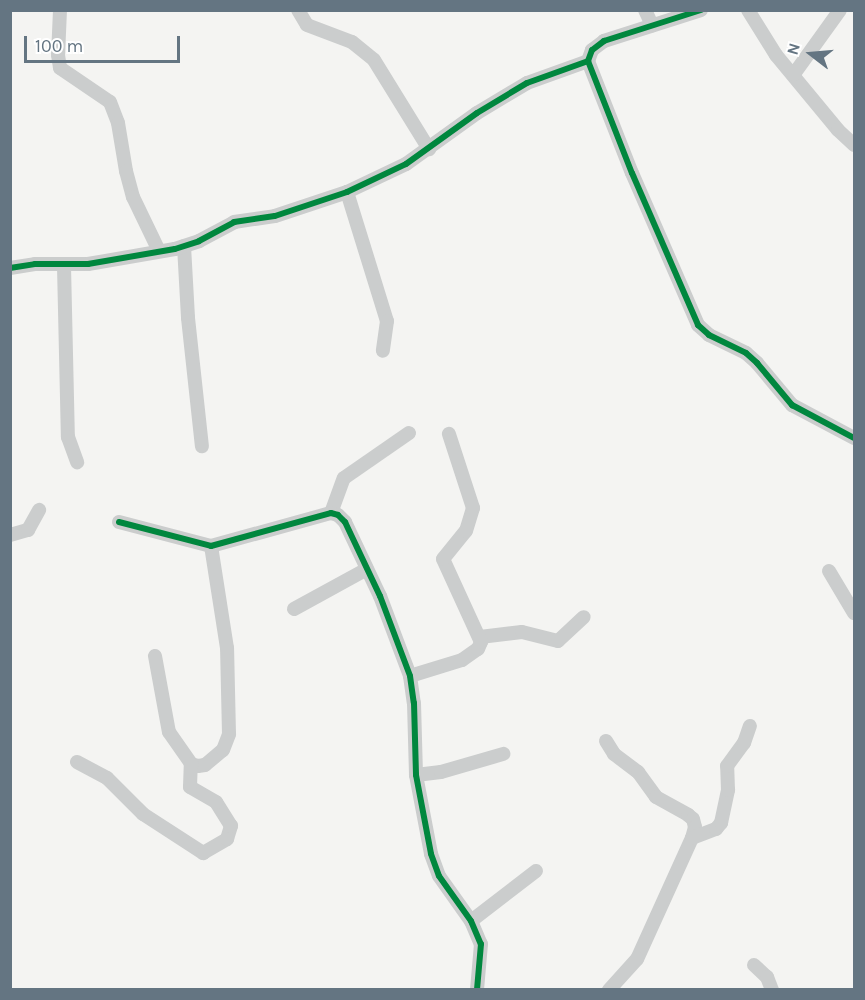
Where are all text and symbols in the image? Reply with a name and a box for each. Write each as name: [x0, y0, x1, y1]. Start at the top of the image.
scale bar: [27, 24, 183, 62]
north arrow: [781, 24, 841, 84]
text: 100 m: [35, 35, 83, 57]
text: N: [782, 41, 804, 57]

